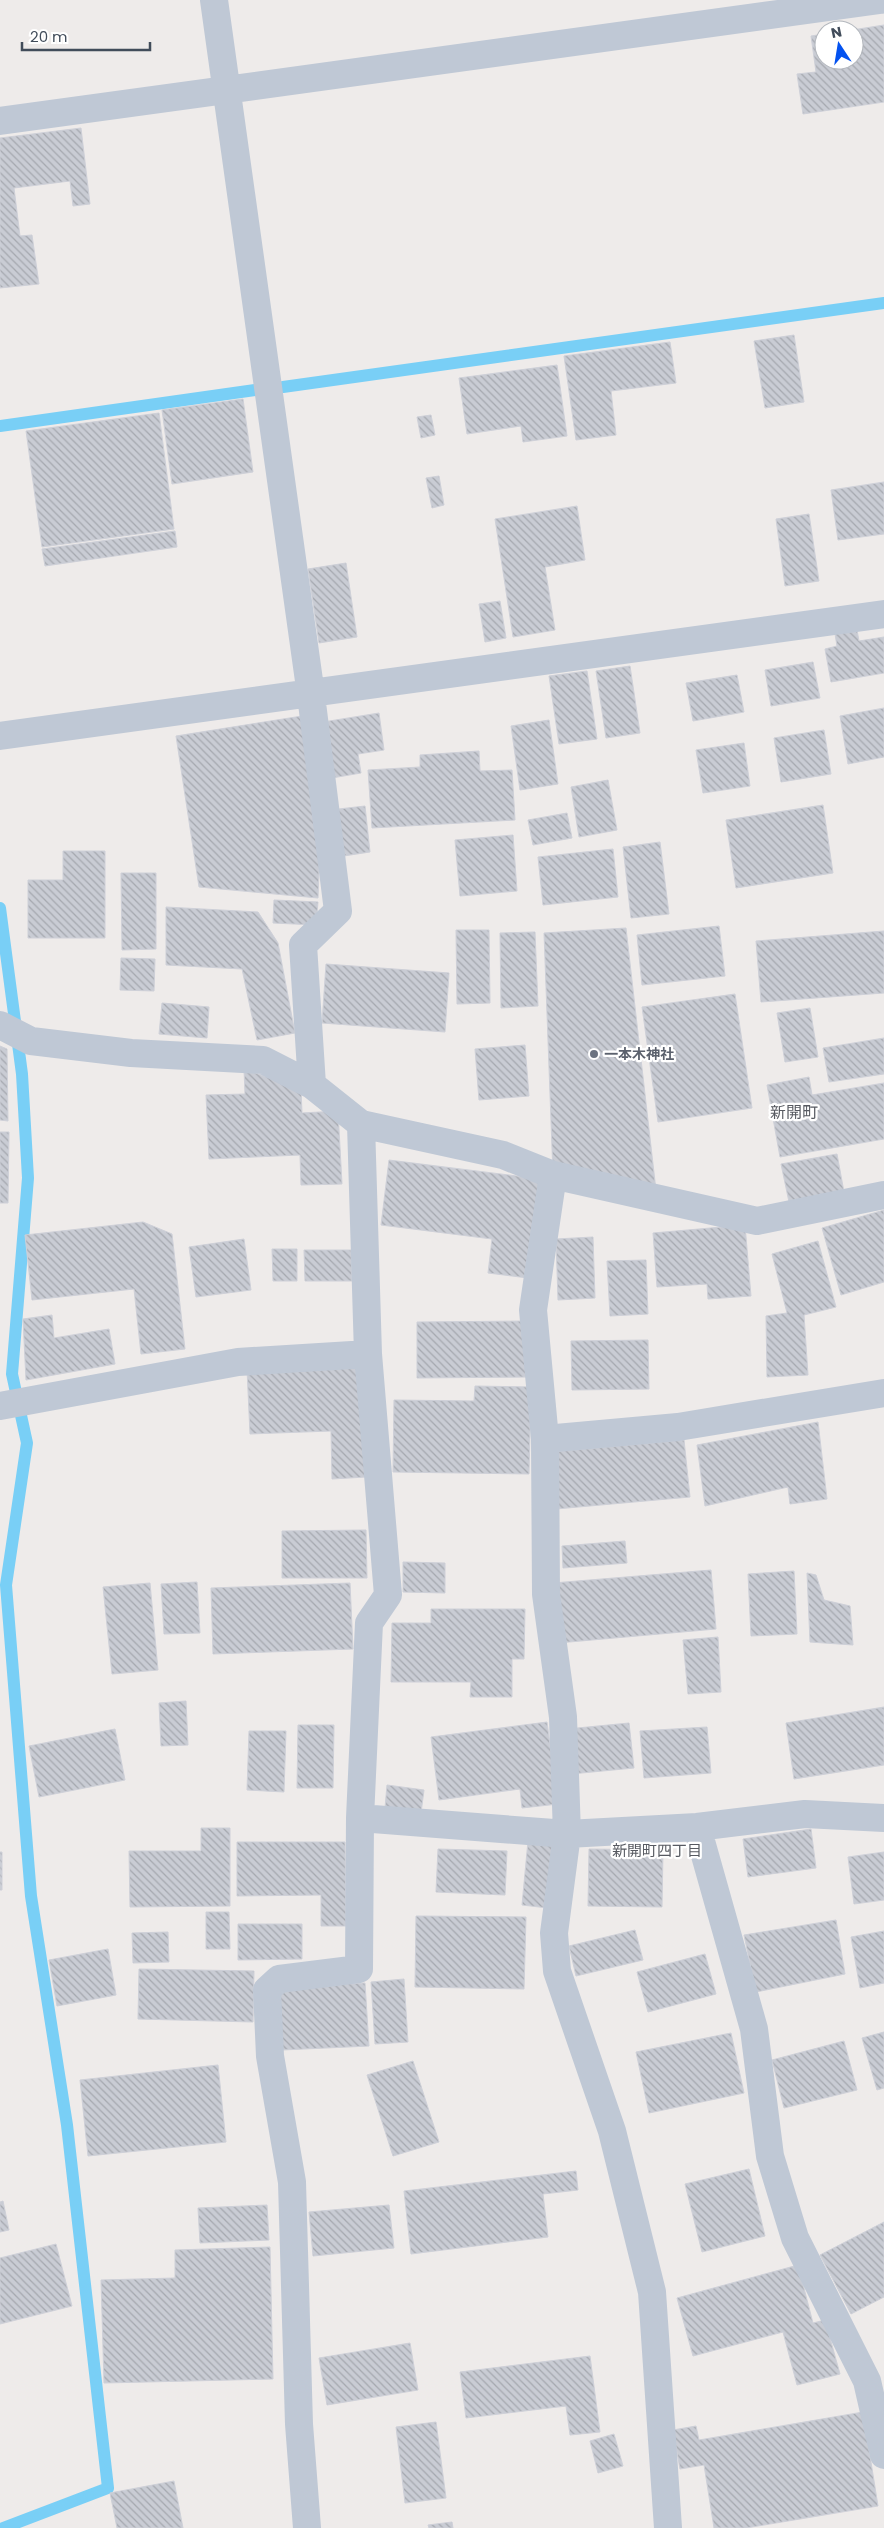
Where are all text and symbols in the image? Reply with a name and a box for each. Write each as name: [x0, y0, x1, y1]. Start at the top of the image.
scale bar: [22, 20, 150, 52]
north arrow: [814, 20, 864, 70]
text: N: [829, 21, 844, 43]
text: 20 m: [30, 26, 68, 47]
place label: 一本木神社: [604, 1044, 674, 1064]
marker: 一本木神社: [588, 1048, 600, 1060]
district label: 新開町: [770, 1101, 818, 1124]
district label: 新開町四丁目: [612, 1840, 702, 1861]

